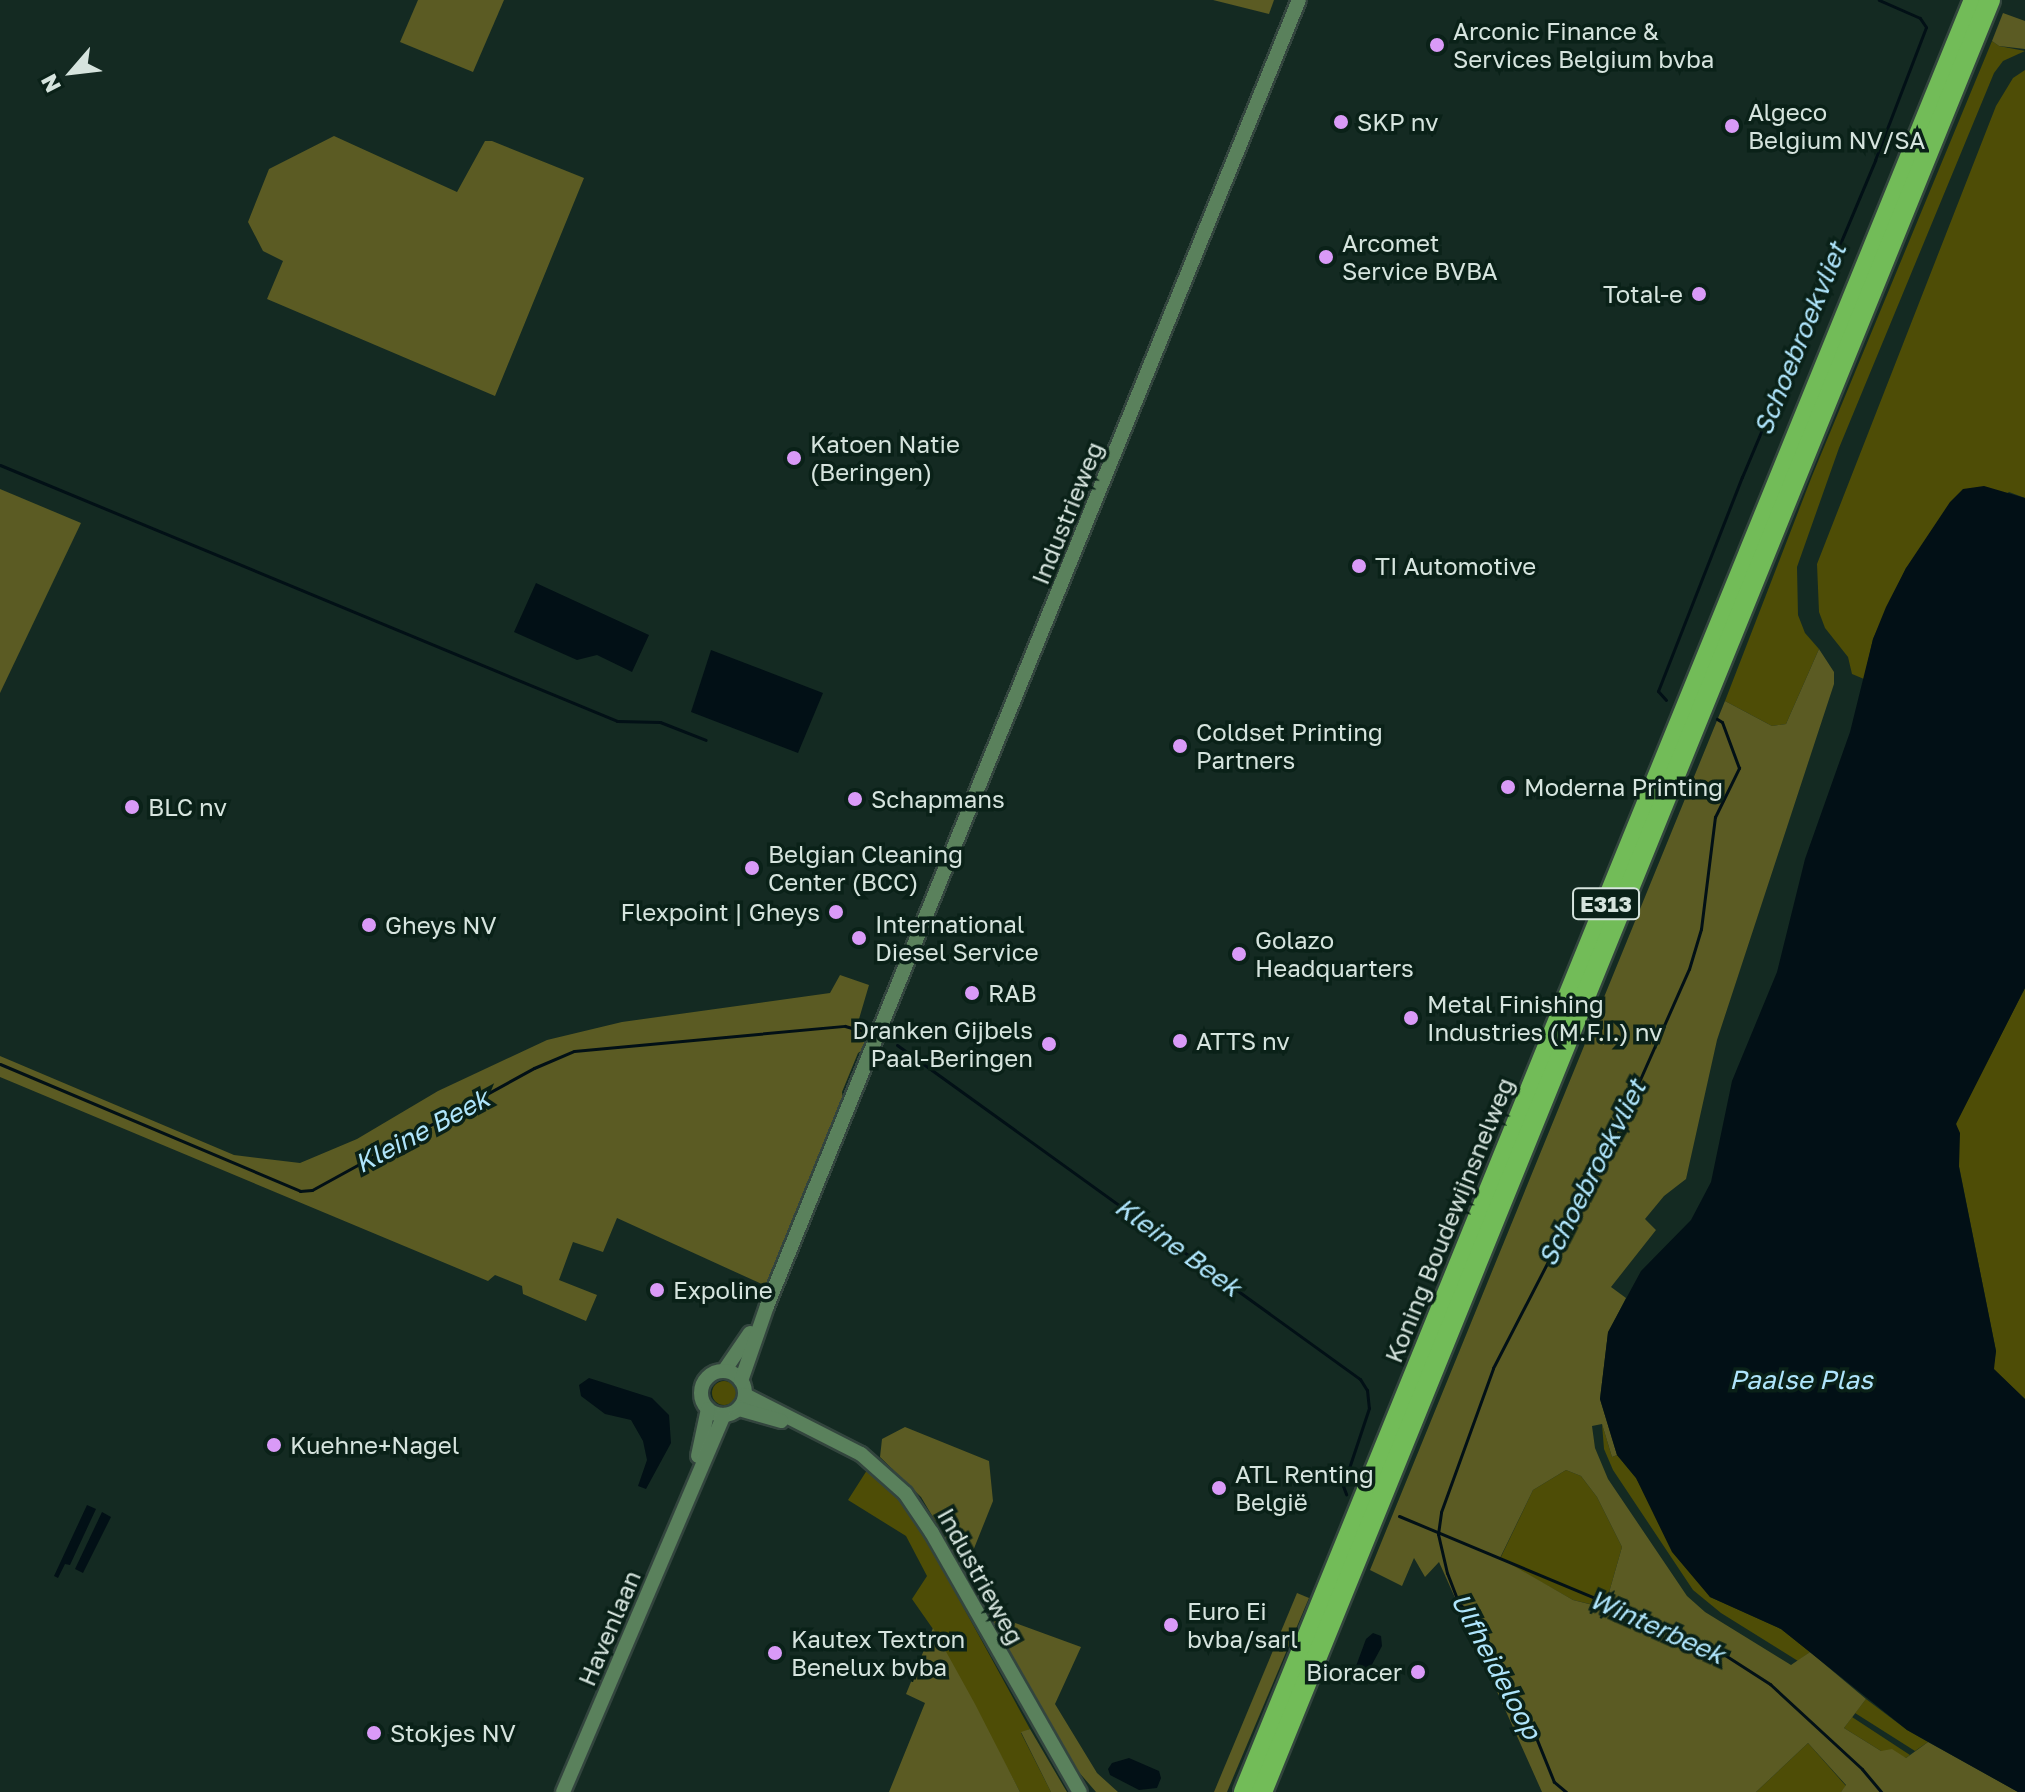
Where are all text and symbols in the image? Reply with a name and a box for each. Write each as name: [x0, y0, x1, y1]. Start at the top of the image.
place label: Arconic Finance & Services Belgium bvba: [1453, 17, 1714, 73]
north arrow: [32, 32, 112, 112]
marker: Arconic Finance & Services Belgium bvba: [1428, 36, 1446, 54]
text: N: [35, 70, 66, 97]
place label: Algeco Belgium NV/SA: [1748, 98, 1925, 154]
place label: SKP nv: [1357, 108, 1438, 136]
marker: SKP nv: [1332, 113, 1350, 131]
marker: Algeco Belgium NV/SA: [1723, 117, 1741, 135]
place label: Arcomet Service BVBA: [1342, 229, 1498, 285]
water label: Schoebroekvliet: [1747, 238, 1853, 440]
marker: Arcomet Service BVBA: [1317, 248, 1335, 266]
place label: Total-e: [1603, 280, 1683, 308]
marker: Total-e: [1690, 285, 1708, 303]
place label: Katoen Natie (Beringen): [810, 430, 960, 486]
street label: Industrieweg: [1025, 437, 1109, 589]
marker: Katoen Natie (Beringen): [785, 449, 803, 467]
place label: TI Automotive: [1375, 552, 1536, 580]
marker: TI Automotive: [1350, 557, 1368, 575]
place label: Coldset Printing Partners: [1196, 718, 1383, 774]
marker: Coldset Printing Partners: [1171, 737, 1189, 755]
place label: Moderna Printing: [1524, 773, 1723, 801]
marker: Moderna Printing: [1499, 778, 1517, 796]
place label: Schapmans: [871, 785, 1005, 813]
marker: Schapmans: [846, 790, 864, 808]
place label: BLC nv: [148, 793, 227, 821]
marker: BLC nv: [123, 798, 141, 816]
place label: Belgian Cleaning Center (BCC): [768, 840, 963, 896]
marker: Belgian Cleaning Center (BCC): [743, 859, 761, 877]
road number: E313: [1572, 886, 1640, 922]
place label: Flexpoint | Gheys: [620, 898, 820, 926]
marker: Flexpoint | Gheys: [827, 903, 845, 921]
place label: International Diesel Service: [875, 910, 1039, 966]
place label: Gheys NV: [385, 911, 497, 939]
marker: Gheys NV: [360, 916, 378, 934]
place label: Golazo Headquarters: [1255, 926, 1414, 982]
marker: International Diesel Service: [850, 929, 868, 947]
marker: Golazo Headquarters: [1230, 945, 1248, 963]
place label: RAB: [988, 979, 1036, 1007]
marker: RAB: [963, 984, 981, 1002]
place label: Metal Finishing Industries (M.F.I.) nv: [1427, 990, 1662, 1046]
marker: Metal Finishing Industries (M.F.I.) nv: [1402, 1009, 1420, 1027]
place label: Dranken Gijbels Paal-Beringen: [852, 1016, 1033, 1072]
place label: ATTS nv: [1196, 1027, 1290, 1055]
marker: ATTS nv: [1171, 1032, 1189, 1050]
marker: Dranken Gijbels Paal-Beringen: [1040, 1035, 1058, 1053]
street label: Koning Boudewijnsnelweg: [1379, 1073, 1519, 1367]
water label: Schoebroekvliet: [1532, 1075, 1652, 1271]
water label: Kleine Beek: [350, 1083, 494, 1179]
water label: Kleine Beek: [1109, 1191, 1247, 1303]
place label: Expoline: [673, 1276, 773, 1304]
marker: Expoline: [648, 1281, 666, 1299]
water label: Paalse Plas: [1729, 1364, 1873, 1396]
place label: Kuehne+Nagel: [290, 1431, 459, 1459]
marker: Kuehne+Nagel: [265, 1436, 283, 1454]
place label: ATL Renting België: [1235, 1460, 1374, 1516]
marker: ATL Renting België: [1210, 1479, 1228, 1497]
street label: Industrieweg: [932, 1503, 1030, 1649]
street label: Havenlaan: [572, 1566, 646, 1690]
water label: Winterbeek: [1585, 1583, 1729, 1671]
water label: Ulfheideloop: [1445, 1588, 1547, 1744]
place label: Euro Ei bvba/sarl: [1187, 1597, 1298, 1653]
marker: Euro Ei bvba/sarl: [1162, 1616, 1180, 1634]
place label: Kautex Textron Benelux bvba: [791, 1625, 965, 1681]
marker: Kautex Textron Benelux bvba: [766, 1644, 784, 1662]
place label: Bioracer: [1306, 1658, 1402, 1686]
marker: Bioracer: [1409, 1663, 1427, 1681]
place label: Stokjes NV: [390, 1719, 516, 1747]
marker: Stokjes NV: [365, 1724, 383, 1742]

